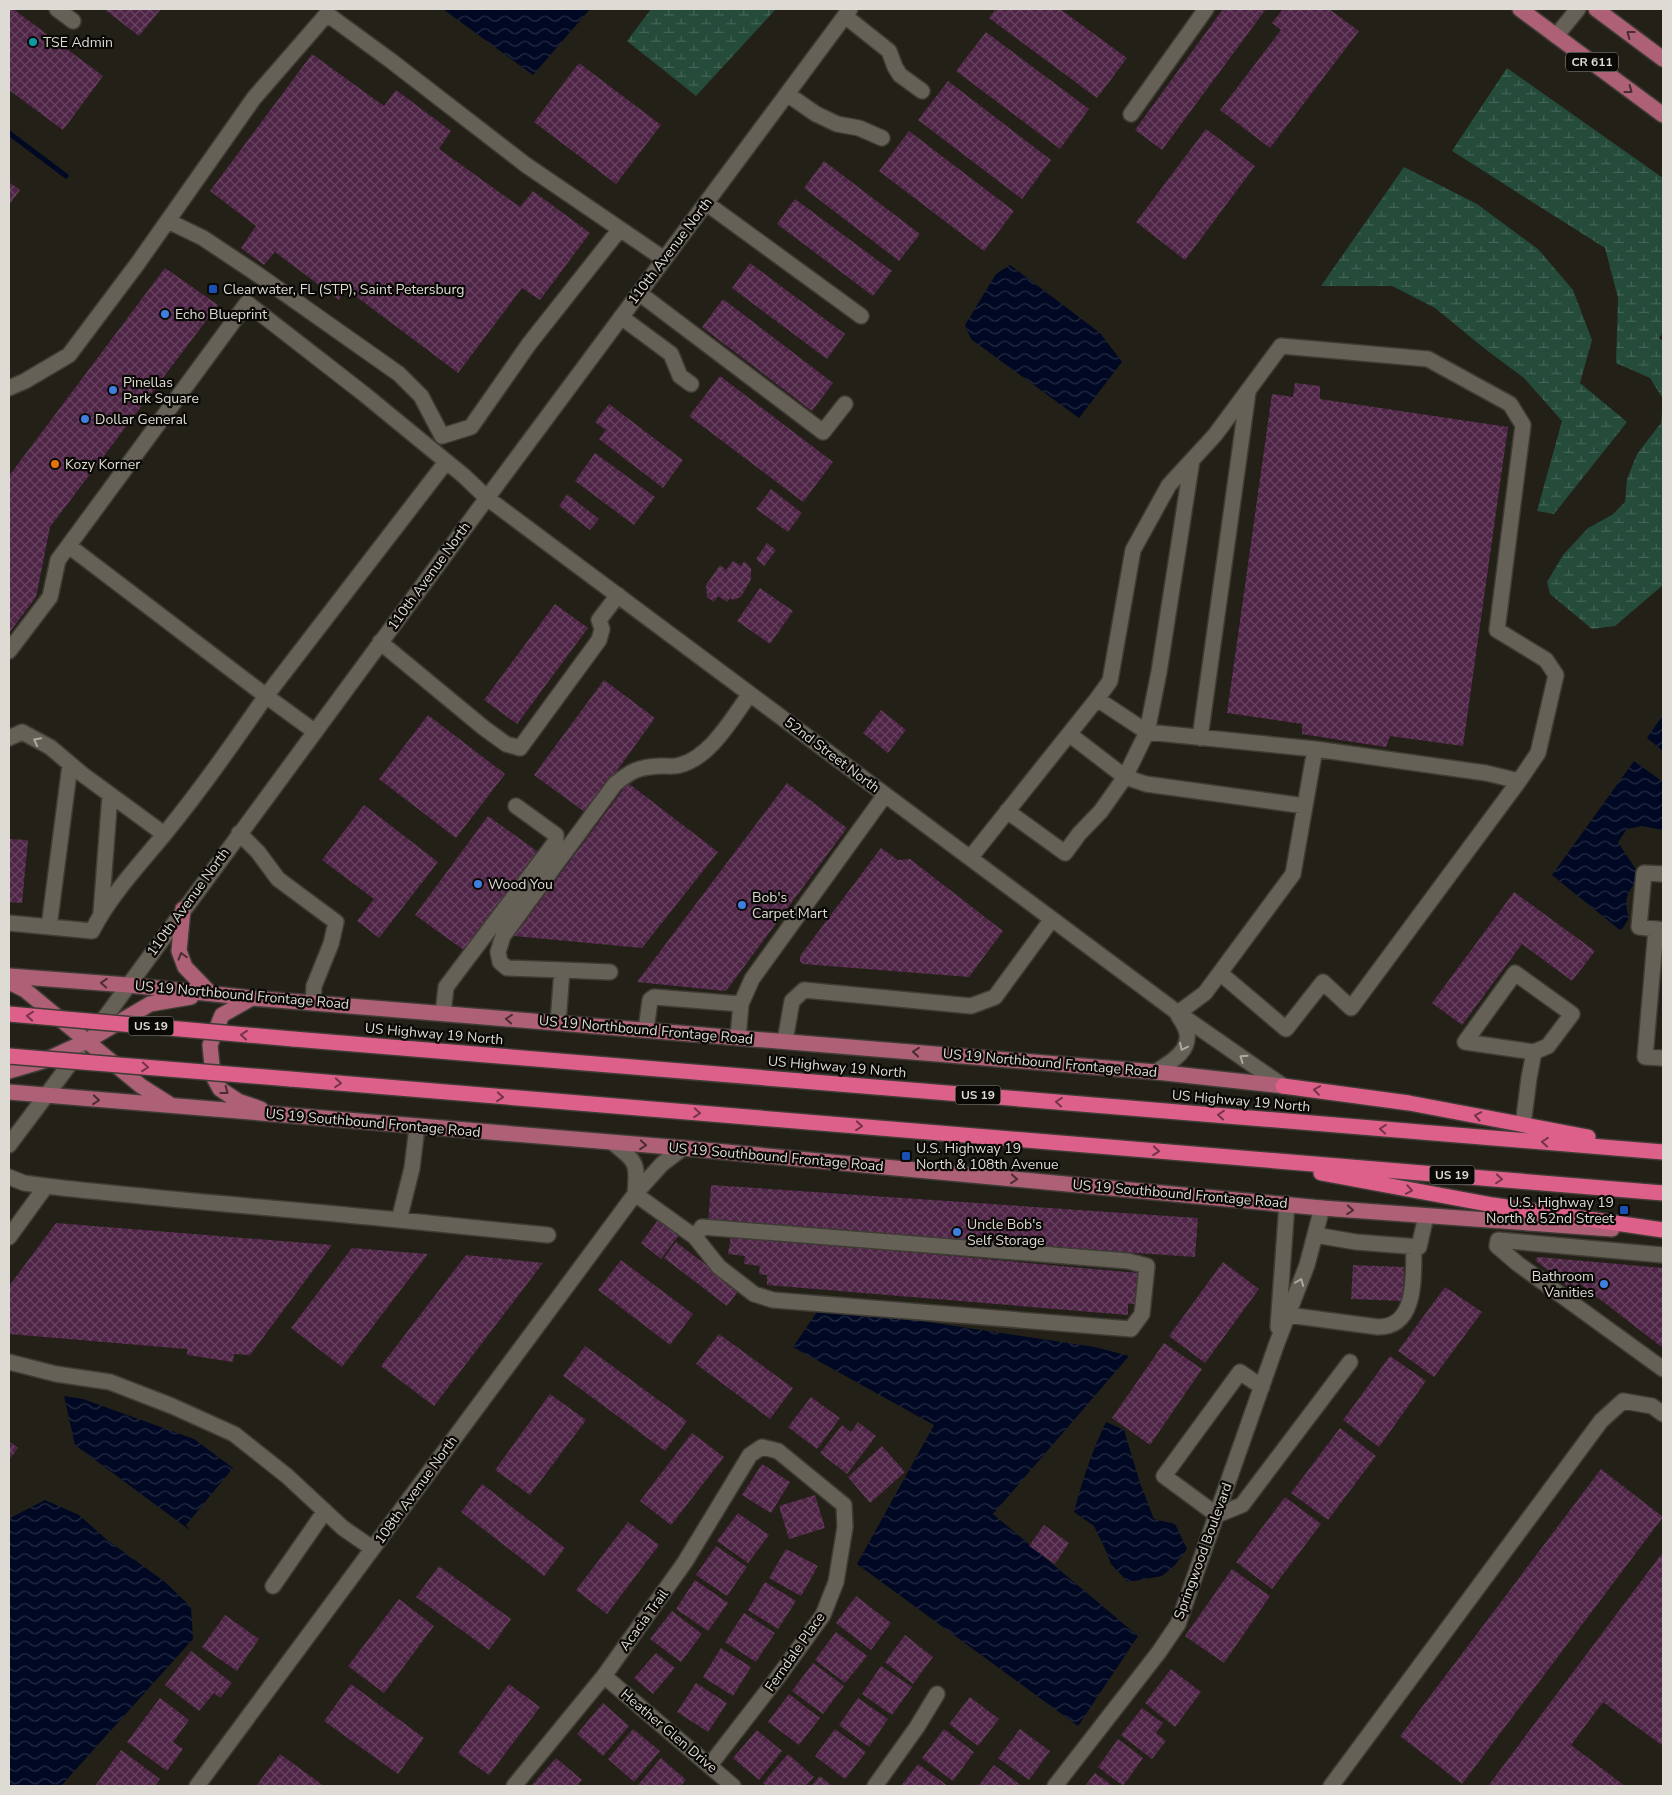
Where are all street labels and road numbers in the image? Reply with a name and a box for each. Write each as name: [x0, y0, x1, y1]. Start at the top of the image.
road number: CR 611: [1566, 52, 1618, 72]
street label: 110th Avenue North: [624, 194, 716, 308]
street label: 110th Avenue North: [383, 518, 475, 634]
street label: 52nd Street North: [780, 713, 884, 797]
street label: 110th Avenue North: [142, 844, 234, 960]
street label: US 19 Northbound Frontage Road: [134, 976, 350, 1014]
street label: US 19 Northbound Frontage Road: [538, 1011, 754, 1049]
road number: US 19: [128, 1016, 174, 1036]
street label: US Highway 19 North: [364, 1018, 504, 1050]
street label: US 19 Northbound Frontage Road: [942, 1044, 1158, 1082]
street label: US Highway 19 North: [767, 1051, 907, 1083]
street label: US Highway 19 North: [1171, 1085, 1311, 1117]
road number: US 19: [956, 1086, 1000, 1104]
street label: US 19 Southbound Frontage Road: [265, 1104, 481, 1142]
street label: US 19 Southbound Frontage Road: [668, 1138, 884, 1176]
road number: US 19: [1430, 1166, 1474, 1184]
street label: US 19 Southbound Frontage Road: [1072, 1175, 1288, 1213]
street label: 108th Avenue North: [370, 1432, 462, 1548]
street label: Springwood Boulevard: [1169, 1480, 1237, 1622]
street label: Acacia Trail: [615, 1585, 673, 1655]
street label: Ferndale Place: [761, 1609, 829, 1695]
street label: Heather Glen Drive: [617, 1685, 721, 1777]

